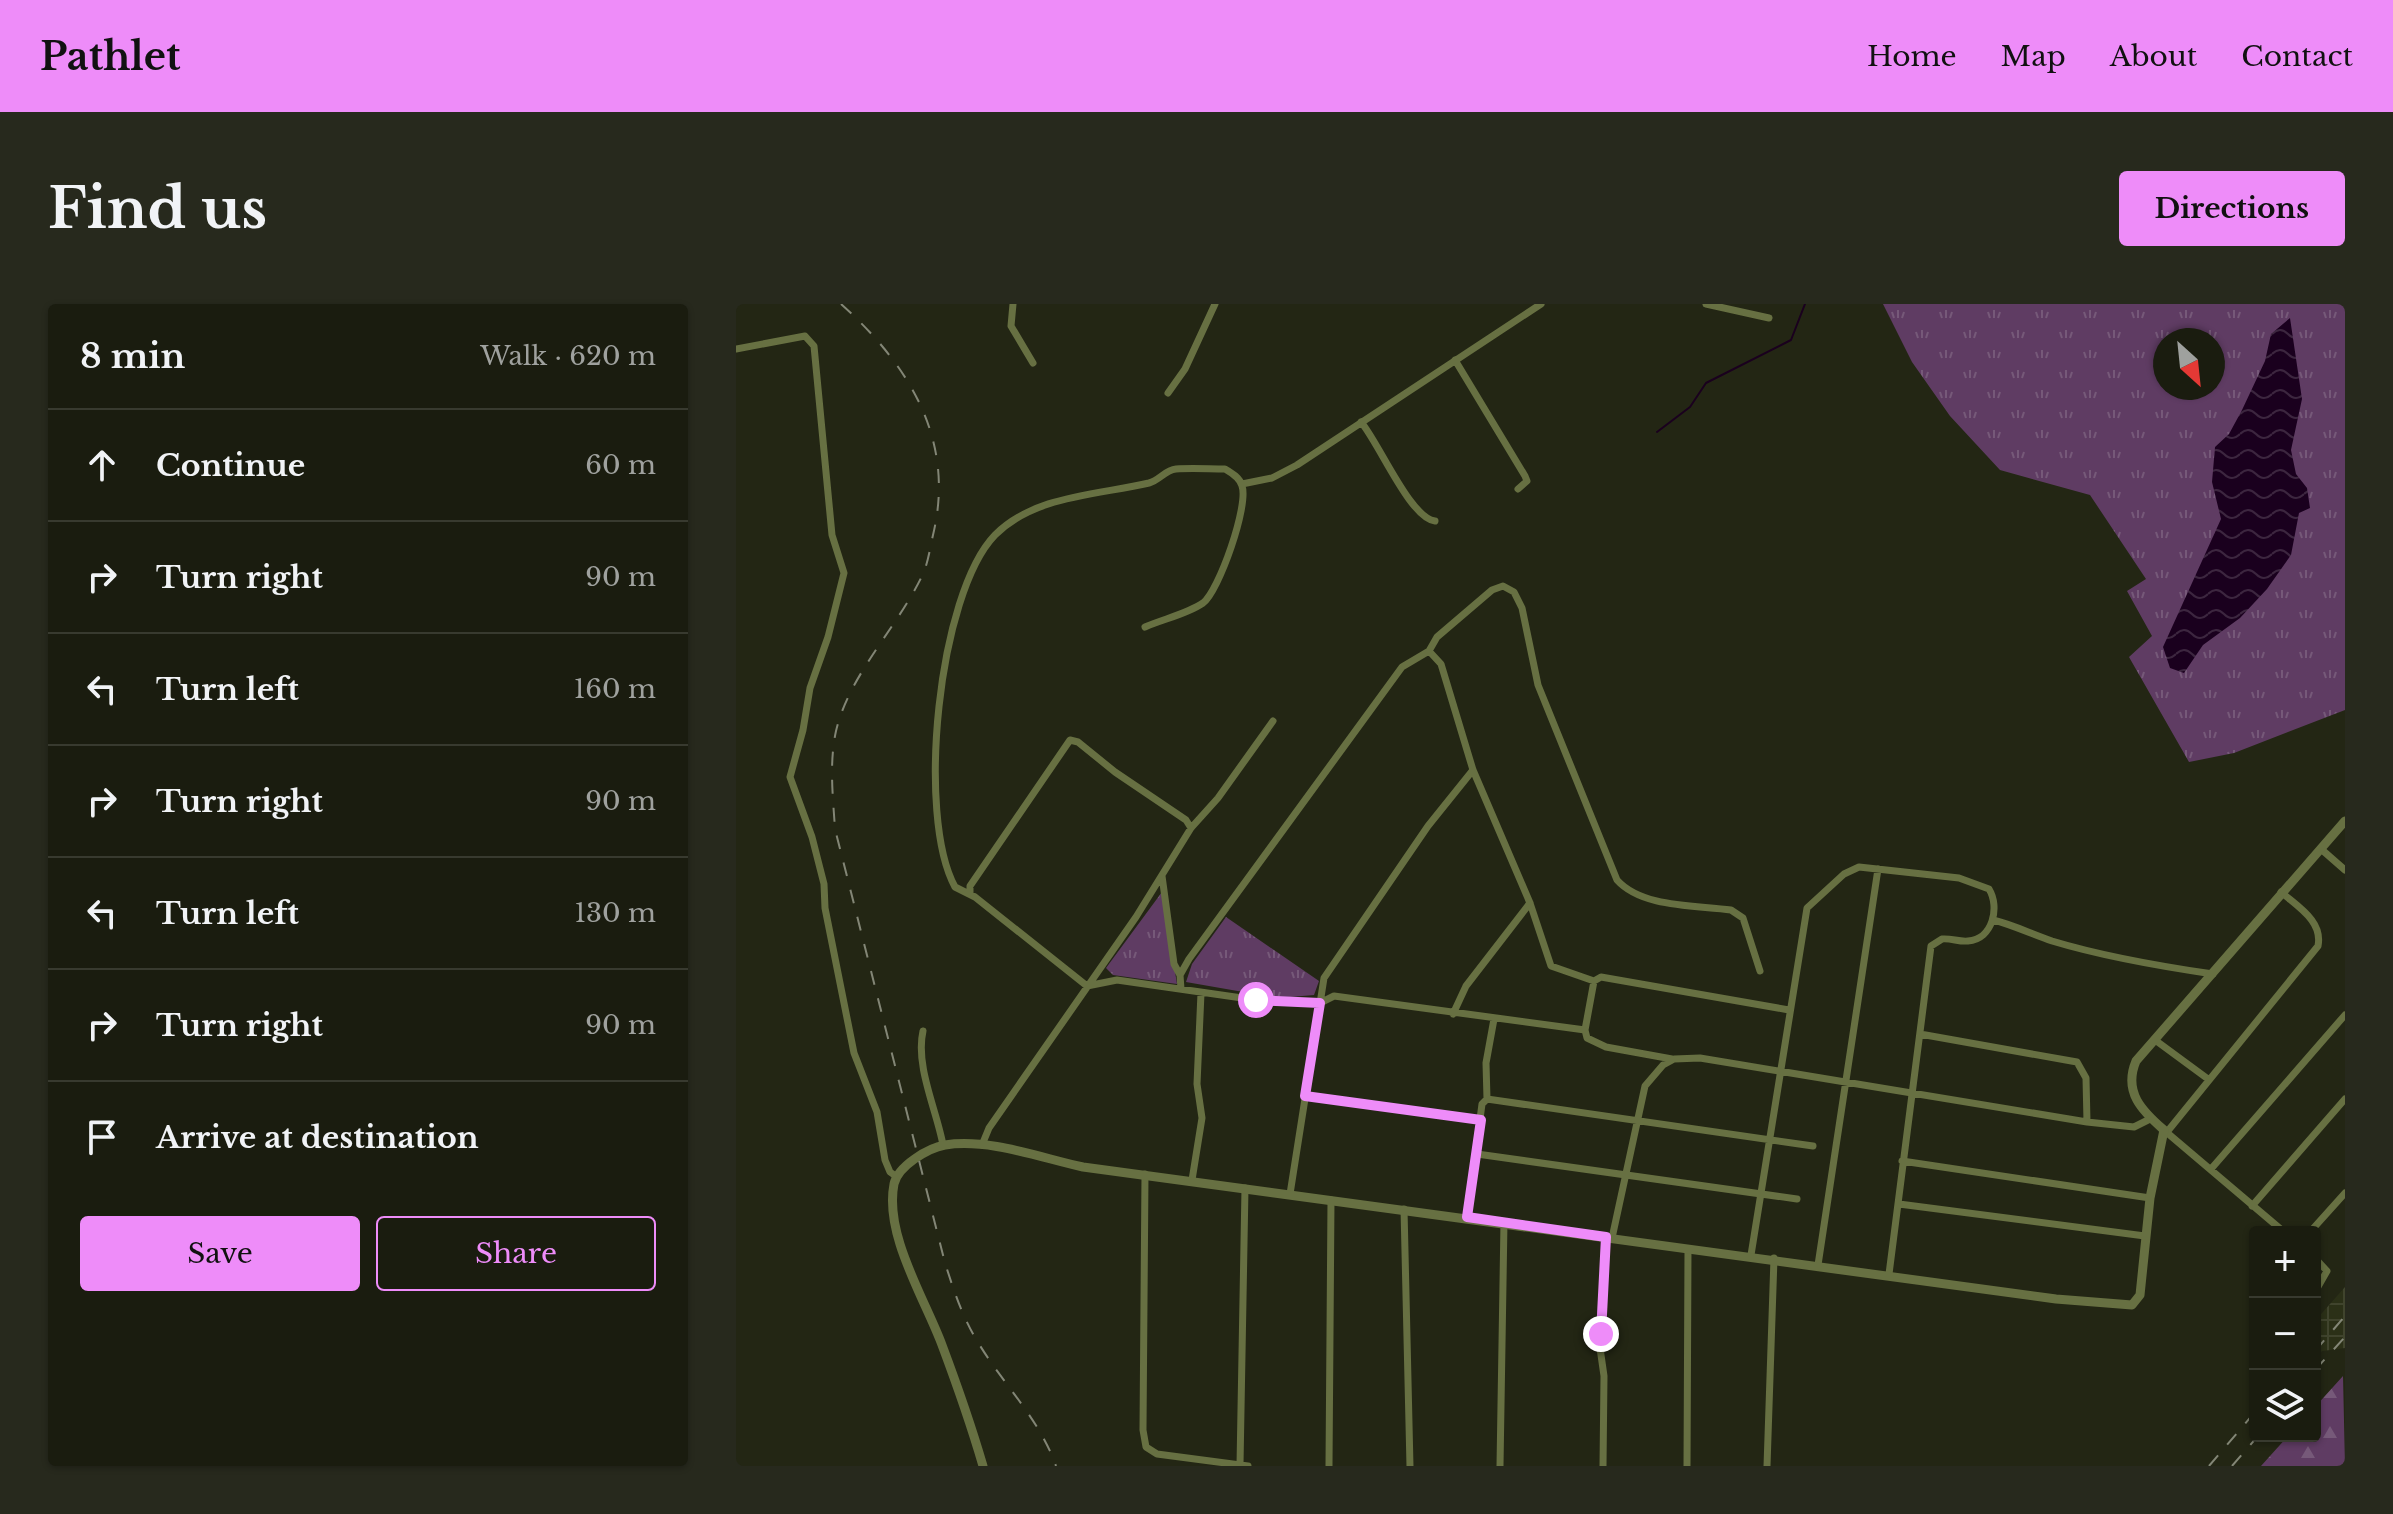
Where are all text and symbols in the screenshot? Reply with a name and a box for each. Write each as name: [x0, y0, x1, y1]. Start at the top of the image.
text: Pathlet: [40, 33, 181, 80]
text: Home: [1867, 39, 1957, 74]
text: Map: [2001, 39, 2066, 74]
text: About: [2110, 39, 2197, 74]
text: Contact: [2241, 39, 2353, 74]
button: Directions: [2119, 171, 2345, 246]
text: Find us: [48, 174, 267, 243]
north arrow: [2153, 328, 2225, 400]
text: 8 min: [80, 335, 185, 377]
text: Walk · 620 m: [480, 340, 656, 372]
icon: ahead: [80, 443, 124, 487]
text: Continue: [156, 447, 305, 484]
text: 60 m: [585, 449, 656, 481]
icon: right: [80, 555, 124, 599]
text: Turn right: [156, 559, 323, 596]
text: 90 m: [585, 561, 656, 593]
icon: left: [80, 667, 124, 711]
text: Turn left: [156, 671, 299, 708]
text: 160 m: [574, 673, 656, 705]
icon: right: [80, 779, 124, 823]
text: Turn right: [156, 783, 323, 820]
text: 90 m: [585, 785, 656, 817]
icon: left: [80, 891, 124, 935]
text: Turn left: [156, 895, 299, 932]
text: 130 m: [574, 897, 656, 929]
route start: [1238, 982, 1274, 1018]
icon: right: [80, 1003, 124, 1047]
text: Turn right: [156, 1007, 323, 1044]
text: 90 m: [585, 1009, 656, 1041]
icon: arrive: [80, 1115, 124, 1159]
text: Arrive at destination: [156, 1119, 479, 1156]
button: Save: [80, 1216, 360, 1291]
button: Share: [376, 1216, 656, 1291]
map controls: [2249, 1226, 2321, 1442]
button: +: [2249, 1226, 2321, 1298]
button: −: [2249, 1298, 2321, 1370]
route end: [1583, 1316, 1619, 1352]
button: layers: [2249, 1370, 2321, 1442]

